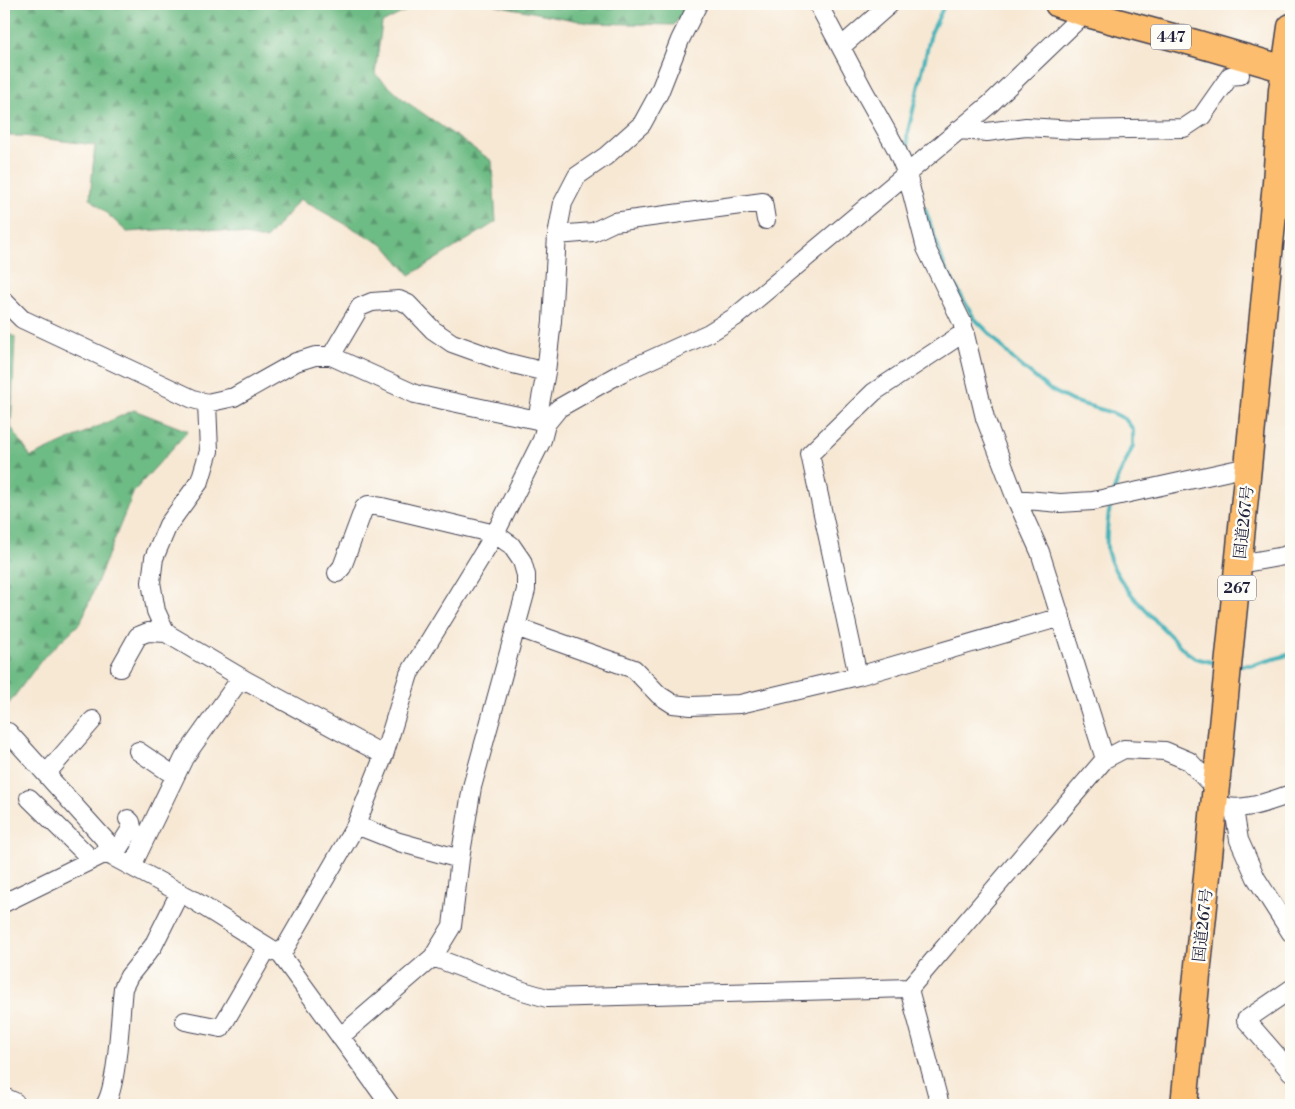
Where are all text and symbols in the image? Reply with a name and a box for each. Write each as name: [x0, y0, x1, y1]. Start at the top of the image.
road number: 447: [1151, 24, 1191, 50]
street label: 国道267号: [1230, 484, 1258, 560]
road number: 267: [1218, 576, 1256, 600]
street label: 国道267号: [1189, 887, 1217, 963]

